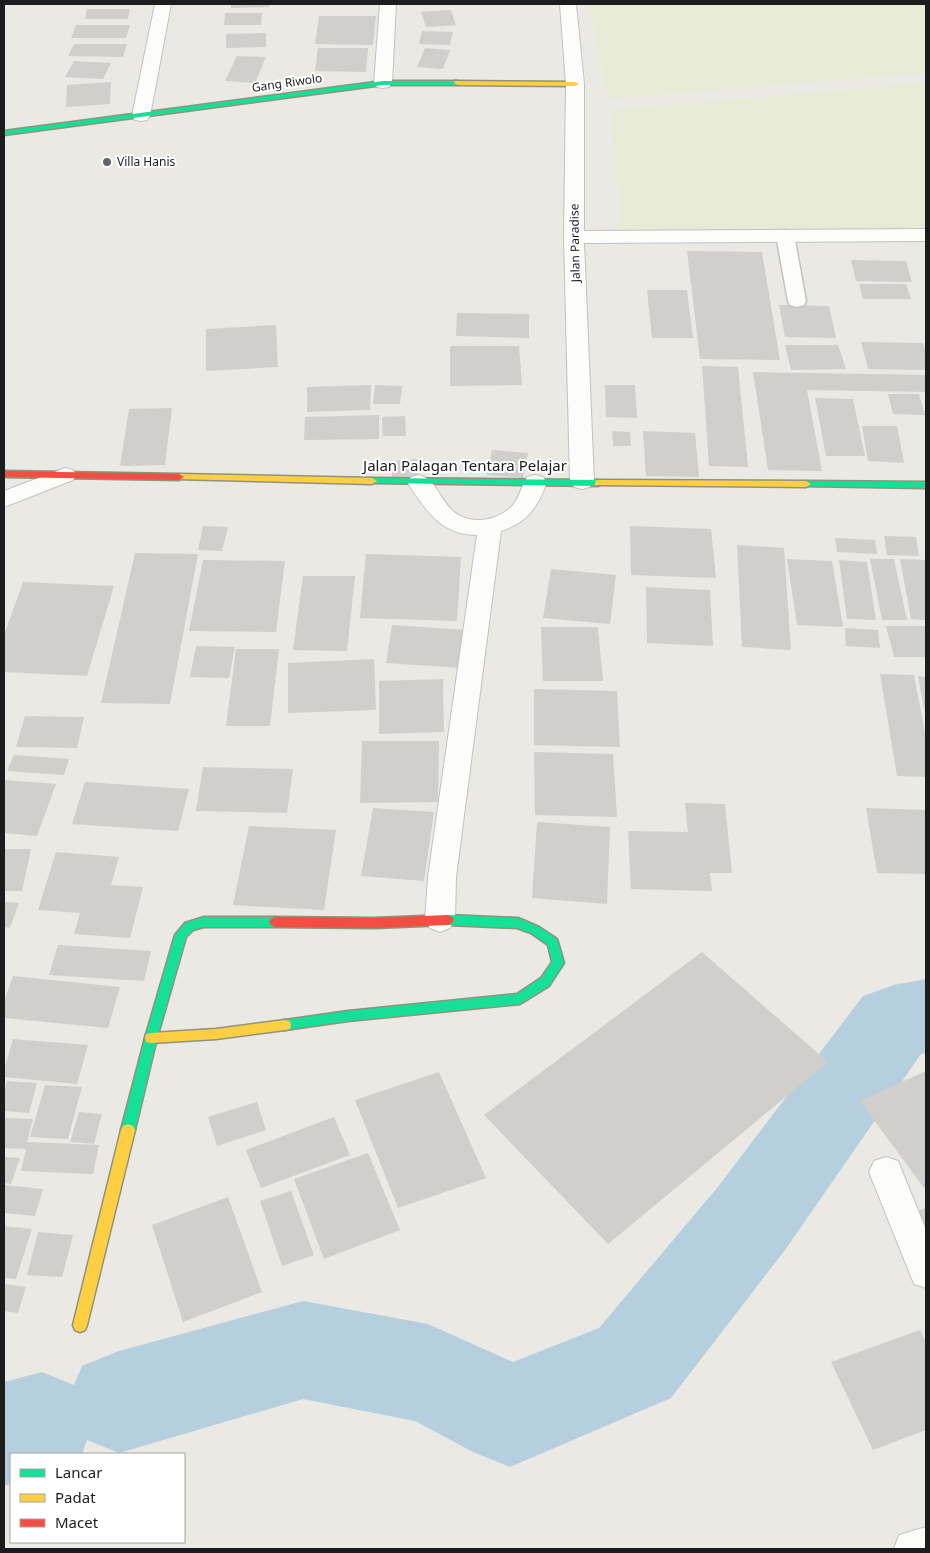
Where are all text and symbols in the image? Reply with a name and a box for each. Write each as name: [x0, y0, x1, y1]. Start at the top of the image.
street label: Gang Riwolo: [251, 69, 323, 96]
place label: Villa Hanis: [117, 153, 175, 170]
marker: Villa Hanis: [101, 156, 113, 168]
street label: Jalan Paradise: [565, 203, 584, 284]
street label: Jalan Palagan Tentara Pelajar: [361, 455, 567, 475]
legend: [10, 1453, 185, 1543]
text: Lancar: [55, 1462, 102, 1482]
text: Padat: [55, 1487, 96, 1507]
text: Macet: [55, 1512, 99, 1532]

